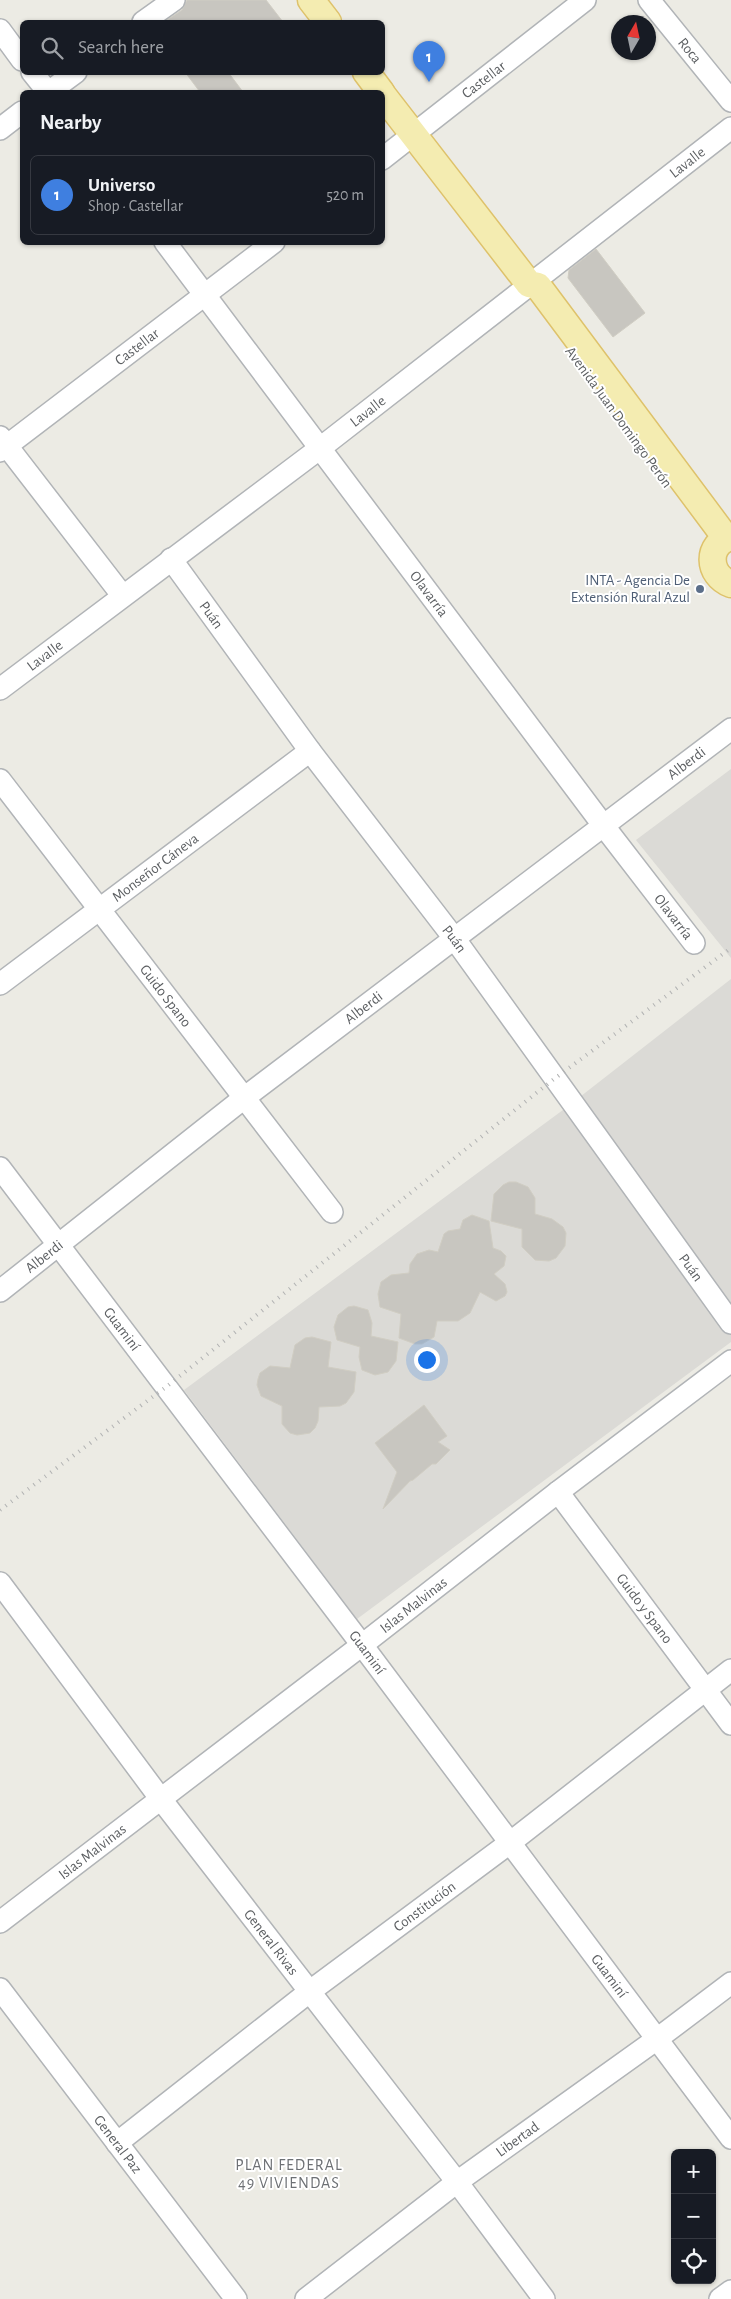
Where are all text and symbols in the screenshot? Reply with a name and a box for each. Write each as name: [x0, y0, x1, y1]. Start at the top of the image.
north arrow: [611, 15, 656, 60]
search box: [20, 20, 385, 75]
icon: search: [38, 34, 66, 62]
street label: Roca: [675, 35, 704, 66]
text: Search here: [78, 38, 164, 57]
pin: 1: [413, 41, 445, 82]
street label: Castellar: [459, 58, 509, 101]
text: Nearby: [40, 112, 101, 133]
street label: Lavalle: [667, 144, 708, 181]
text: Universo: [88, 176, 155, 195]
text: 1: [54, 187, 60, 203]
text: 520 m: [326, 187, 364, 203]
text: Shop · Castellar: [88, 198, 183, 214]
street label: Castellar: [112, 326, 162, 368]
street label: Avenida Juan Domingo Perón: [562, 344, 675, 491]
street label: Lavalle: [348, 393, 389, 430]
street label: Olavarría: [407, 568, 451, 620]
place label: INTA - Agencia De Extensión Rural Azul: [571, 573, 690, 605]
marker: INTA - Agencia De Extensión Rural Azul: [694, 583, 706, 595]
street label: Puán: [196, 599, 226, 632]
street label: Lavalle: [24, 638, 66, 674]
street label: Alberdi: [665, 744, 708, 782]
street label: Monseñor Cáneva: [109, 831, 201, 905]
street label: Olavarría: [651, 891, 696, 943]
street label: Puán: [439, 923, 469, 956]
street label: Guido Spano: [137, 962, 194, 1030]
street label: Alberdi: [342, 989, 386, 1027]
street label: Alberdi: [23, 1237, 66, 1276]
street label: Puán: [676, 1251, 705, 1284]
street label: Guaminí: [101, 1305, 143, 1354]
your location: [414, 1347, 440, 1373]
street label: Guido y Spano: [613, 1571, 675, 1646]
street label: Islas Malvinas: [377, 1575, 450, 1636]
street label: Guaminí: [346, 1628, 388, 1678]
street label: Islas Malvinas: [56, 1821, 129, 1882]
street label: Constitución: [391, 1879, 459, 1935]
street label: General Rivas: [241, 1907, 301, 1978]
street label: Guaminí: [588, 1952, 630, 2001]
street label: General Paz: [91, 2113, 144, 2176]
street label: Libertad: [493, 2119, 542, 2160]
map controls: [671, 2149, 716, 2284]
button: +: [671, 2149, 716, 2194]
district label: PLAN FEDERAL 49 VIVIENDAS: [235, 2157, 343, 2191]
button: −: [671, 2194, 716, 2239]
button: locate: [671, 2239, 716, 2284]

